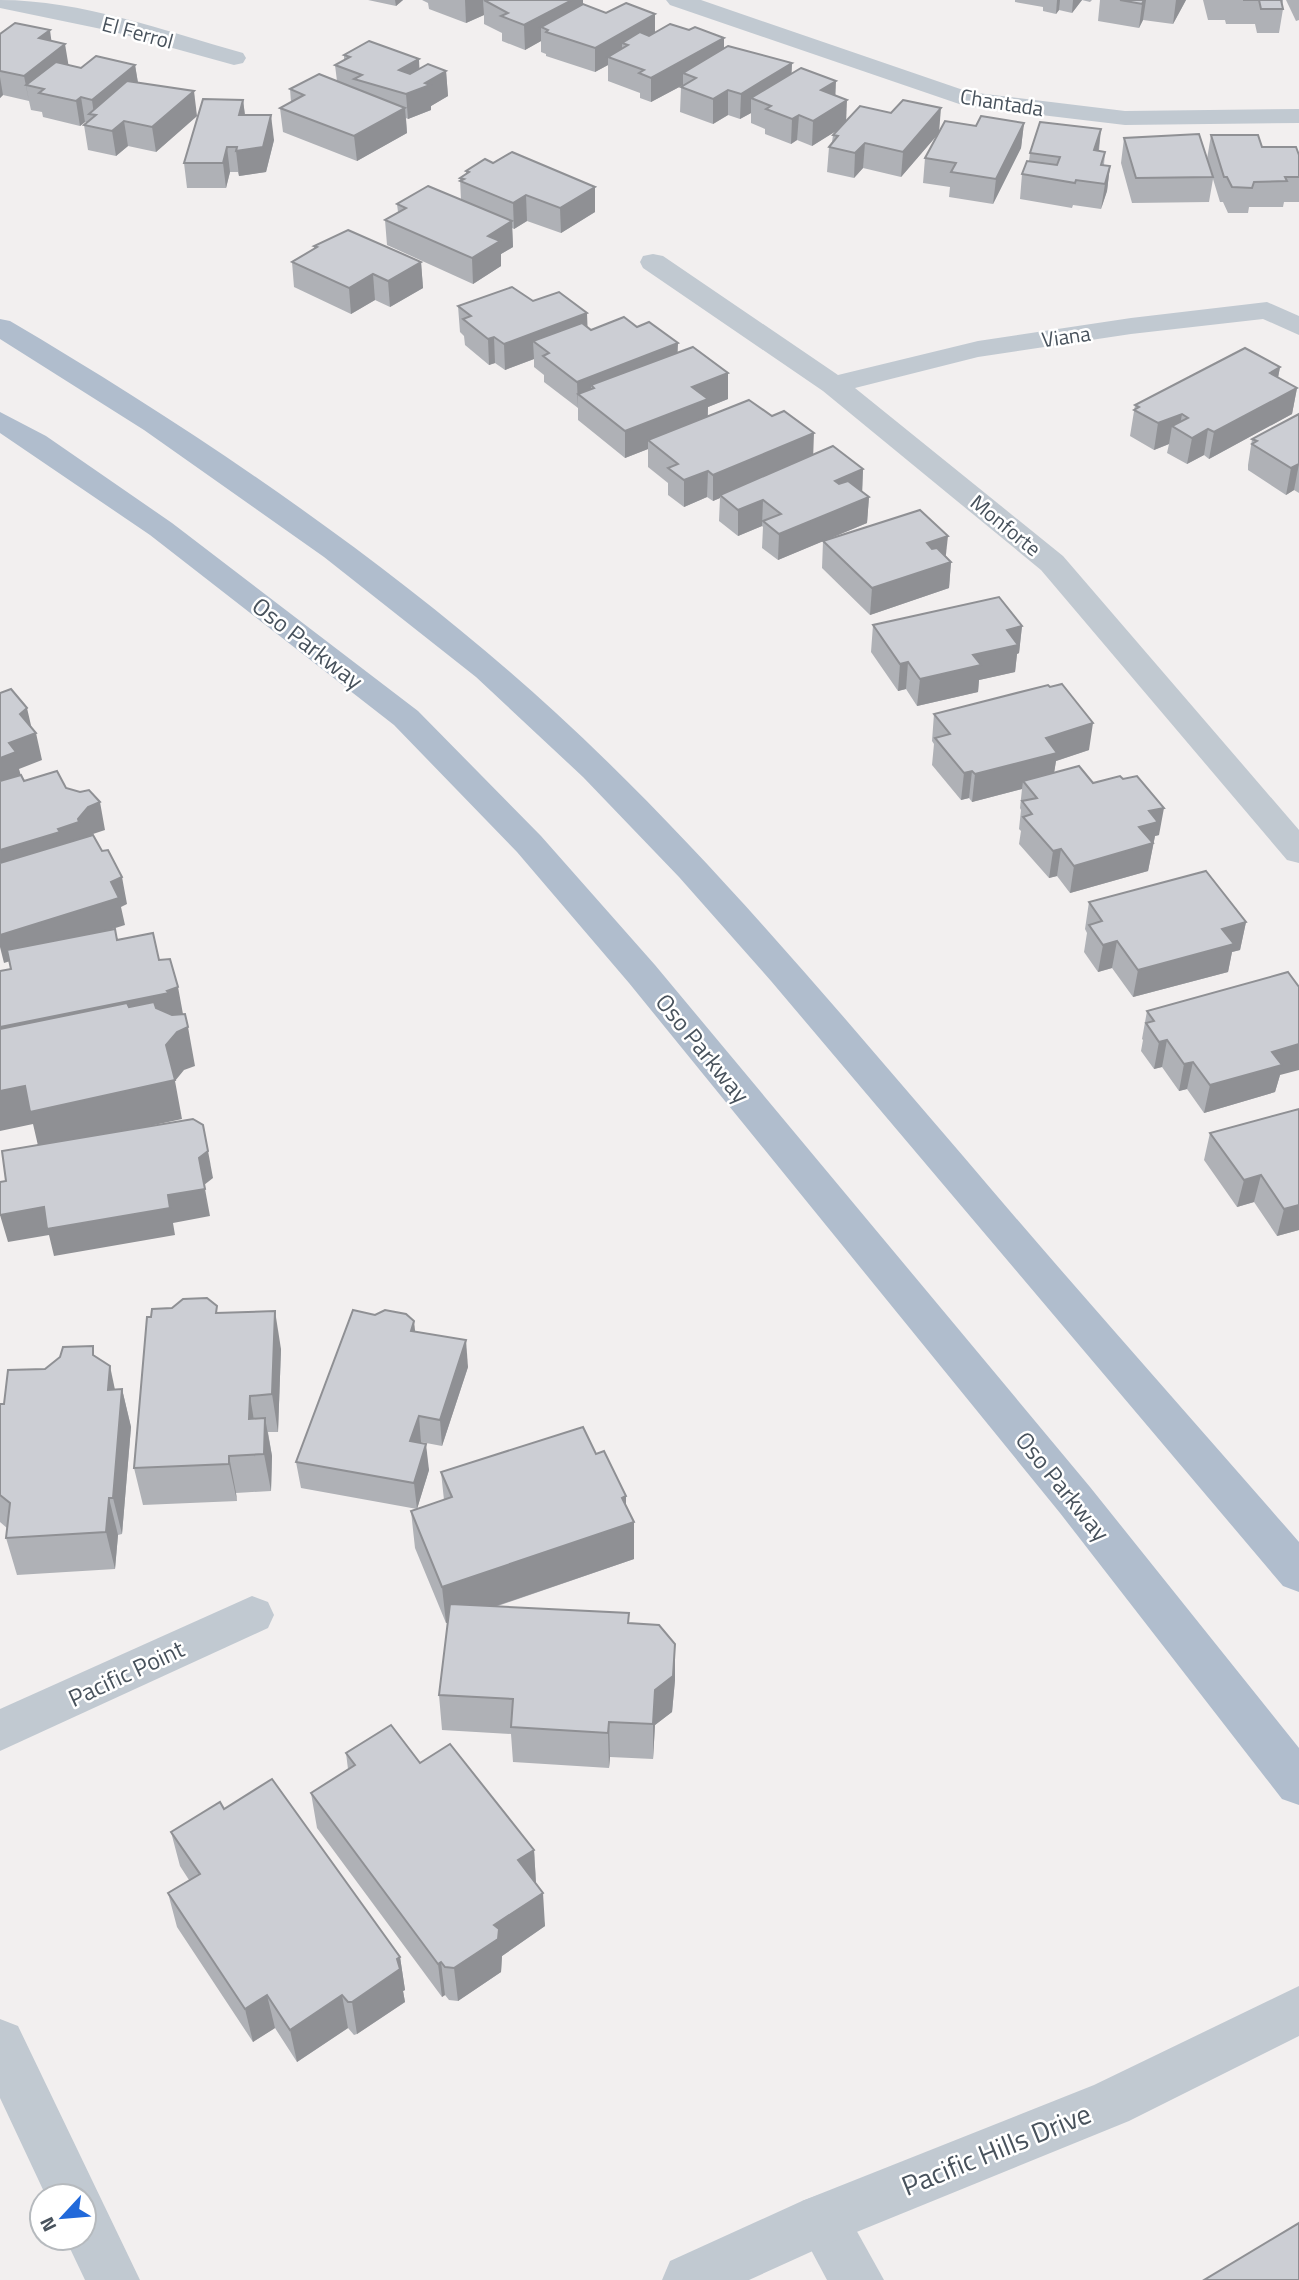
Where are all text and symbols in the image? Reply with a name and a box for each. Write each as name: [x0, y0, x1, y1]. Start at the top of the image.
street label: El Ferrol: [99, 7, 177, 57]
street label: Chantada: [958, 80, 1046, 124]
street label: Viana: [1039, 317, 1093, 355]
street label: Monforte: [964, 486, 1048, 564]
street label: Oso Parkway: [245, 588, 372, 698]
street label: Oso Parkway: [647, 985, 759, 1111]
street label: Oso Parkway: [1007, 1423, 1119, 1549]
street label: Pacific Point: [62, 1630, 190, 1716]
street label: Pacific Hills Drive: [895, 2091, 1097, 2207]
north arrow: [28, 2182, 98, 2252]
text: N: [31, 2212, 63, 2237]

